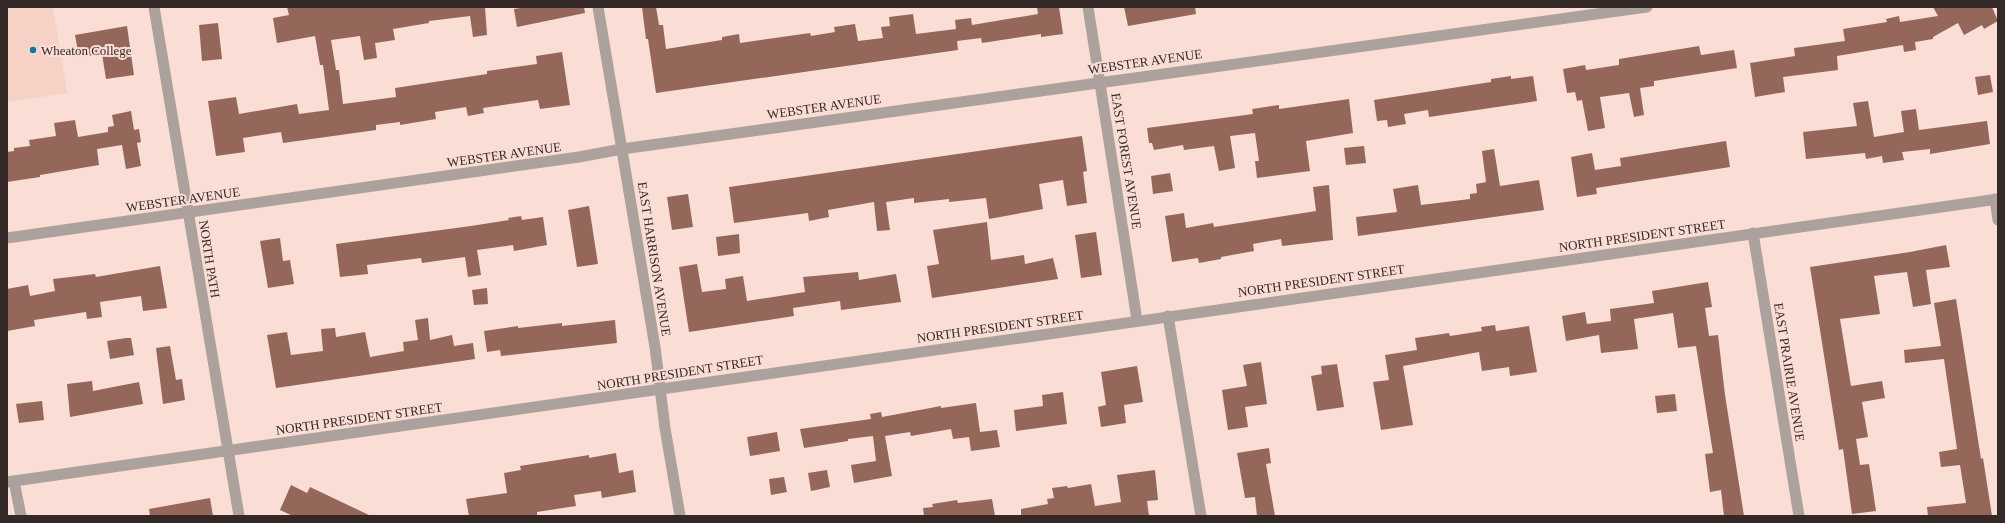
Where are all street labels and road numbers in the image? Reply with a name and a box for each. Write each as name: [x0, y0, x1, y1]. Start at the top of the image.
street label: WEBSTER AVENUE: [1087, 46, 1203, 77]
street label: WEBSTER AVENUE: [766, 91, 882, 122]
street label: EAST FOREST AVENUE: [1108, 92, 1145, 230]
street label: WEBSTER AVENUE: [446, 139, 562, 170]
street label: EAST HARRISON AVENUE: [635, 181, 674, 337]
street label: WEBSTER AVENUE: [125, 184, 241, 215]
street label: NORTH PRESIDENT STREET: [1558, 216, 1726, 255]
street label: NORTH PATH: [196, 219, 223, 299]
street label: NORTH PRESIDENT STREET: [1237, 261, 1405, 300]
street label: EAST PRAIRIE AVENUE: [1771, 302, 1808, 443]
street label: NORTH PRESIDENT STREET: [916, 307, 1084, 346]
street label: NORTH PRESIDENT STREET: [596, 352, 764, 393]
street label: NORTH PRESIDENT STREET: [275, 399, 443, 438]

